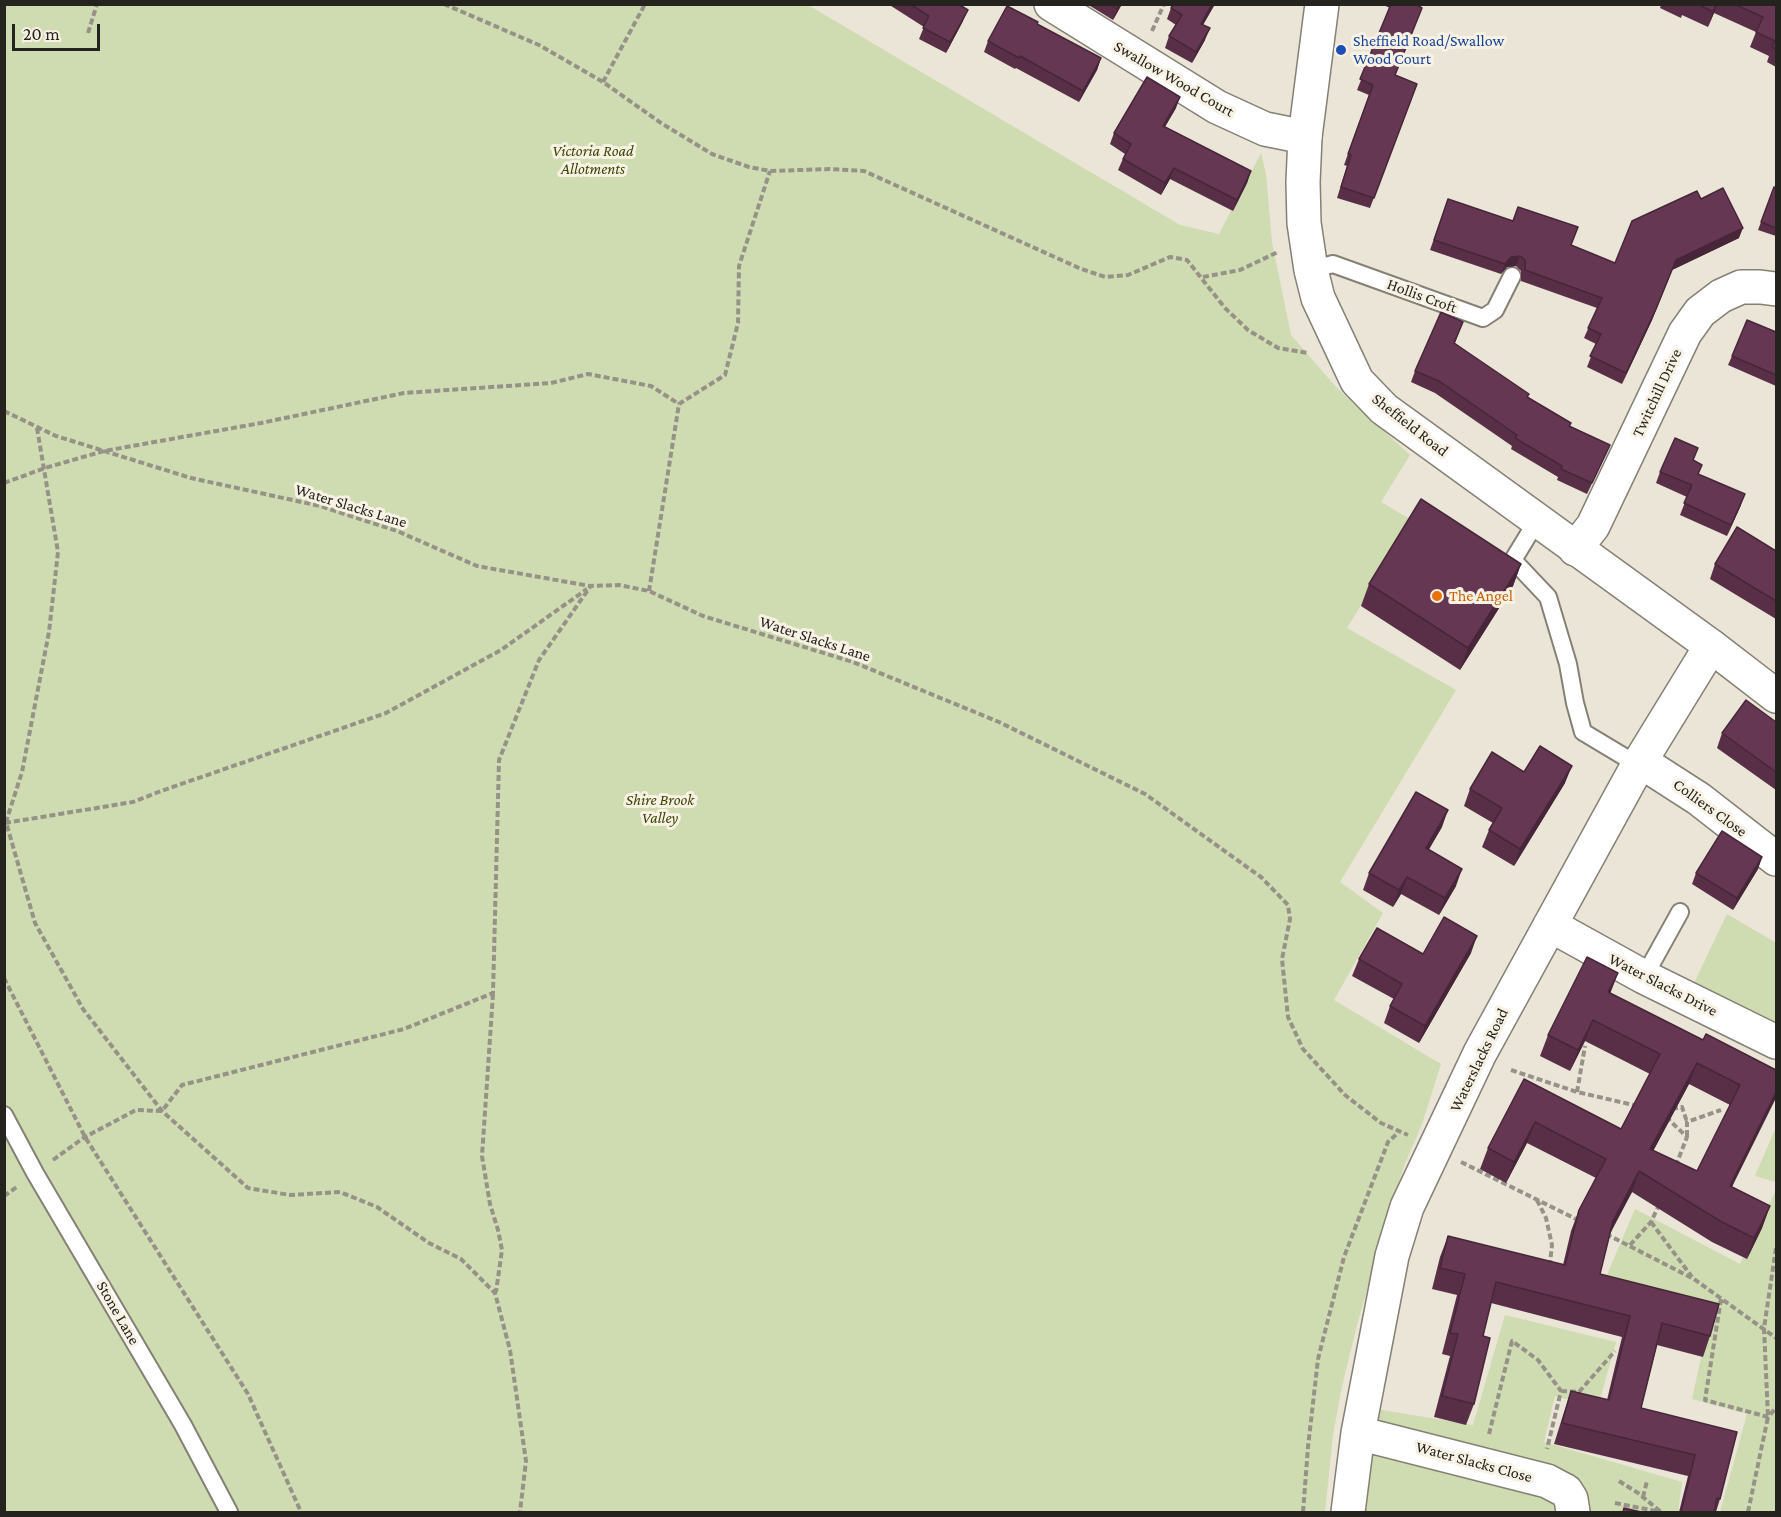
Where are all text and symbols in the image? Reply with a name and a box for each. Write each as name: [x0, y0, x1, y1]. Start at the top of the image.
scale bar: [15, 12, 104, 50]
text: 20 m: [23, 24, 60, 44]
place label: Sheffield Road/Swallow Wood Court: [1353, 31, 1504, 69]
street label: Swallow Wood Court: [1111, 37, 1237, 121]
marker: Sheffield Road/Swallow Wood Court: [1334, 43, 1348, 57]
park label: Victoria Road Allotments: [552, 141, 634, 179]
street label: Hollis Croft: [1384, 274, 1460, 318]
street label: Twitchill Drive: [1628, 346, 1686, 440]
street label: Sheffield Road: [1368, 389, 1452, 461]
street label: Water Slacks Lane: [293, 480, 409, 532]
place label: The Angel: [1449, 586, 1513, 606]
marker: The Angel: [1430, 589, 1444, 603]
street label: Water Slacks Lane: [757, 612, 873, 666]
street label: Colliers Close: [1669, 775, 1751, 841]
park label: Shire Brook Valley: [626, 790, 694, 828]
street label: Water Slacks Drive: [1605, 949, 1721, 1021]
street label: Waterslacks Road: [1446, 1005, 1512, 1115]
street label: Stone Lane: [92, 1278, 144, 1348]
street label: Water Slacks Close: [1414, 1437, 1534, 1487]

